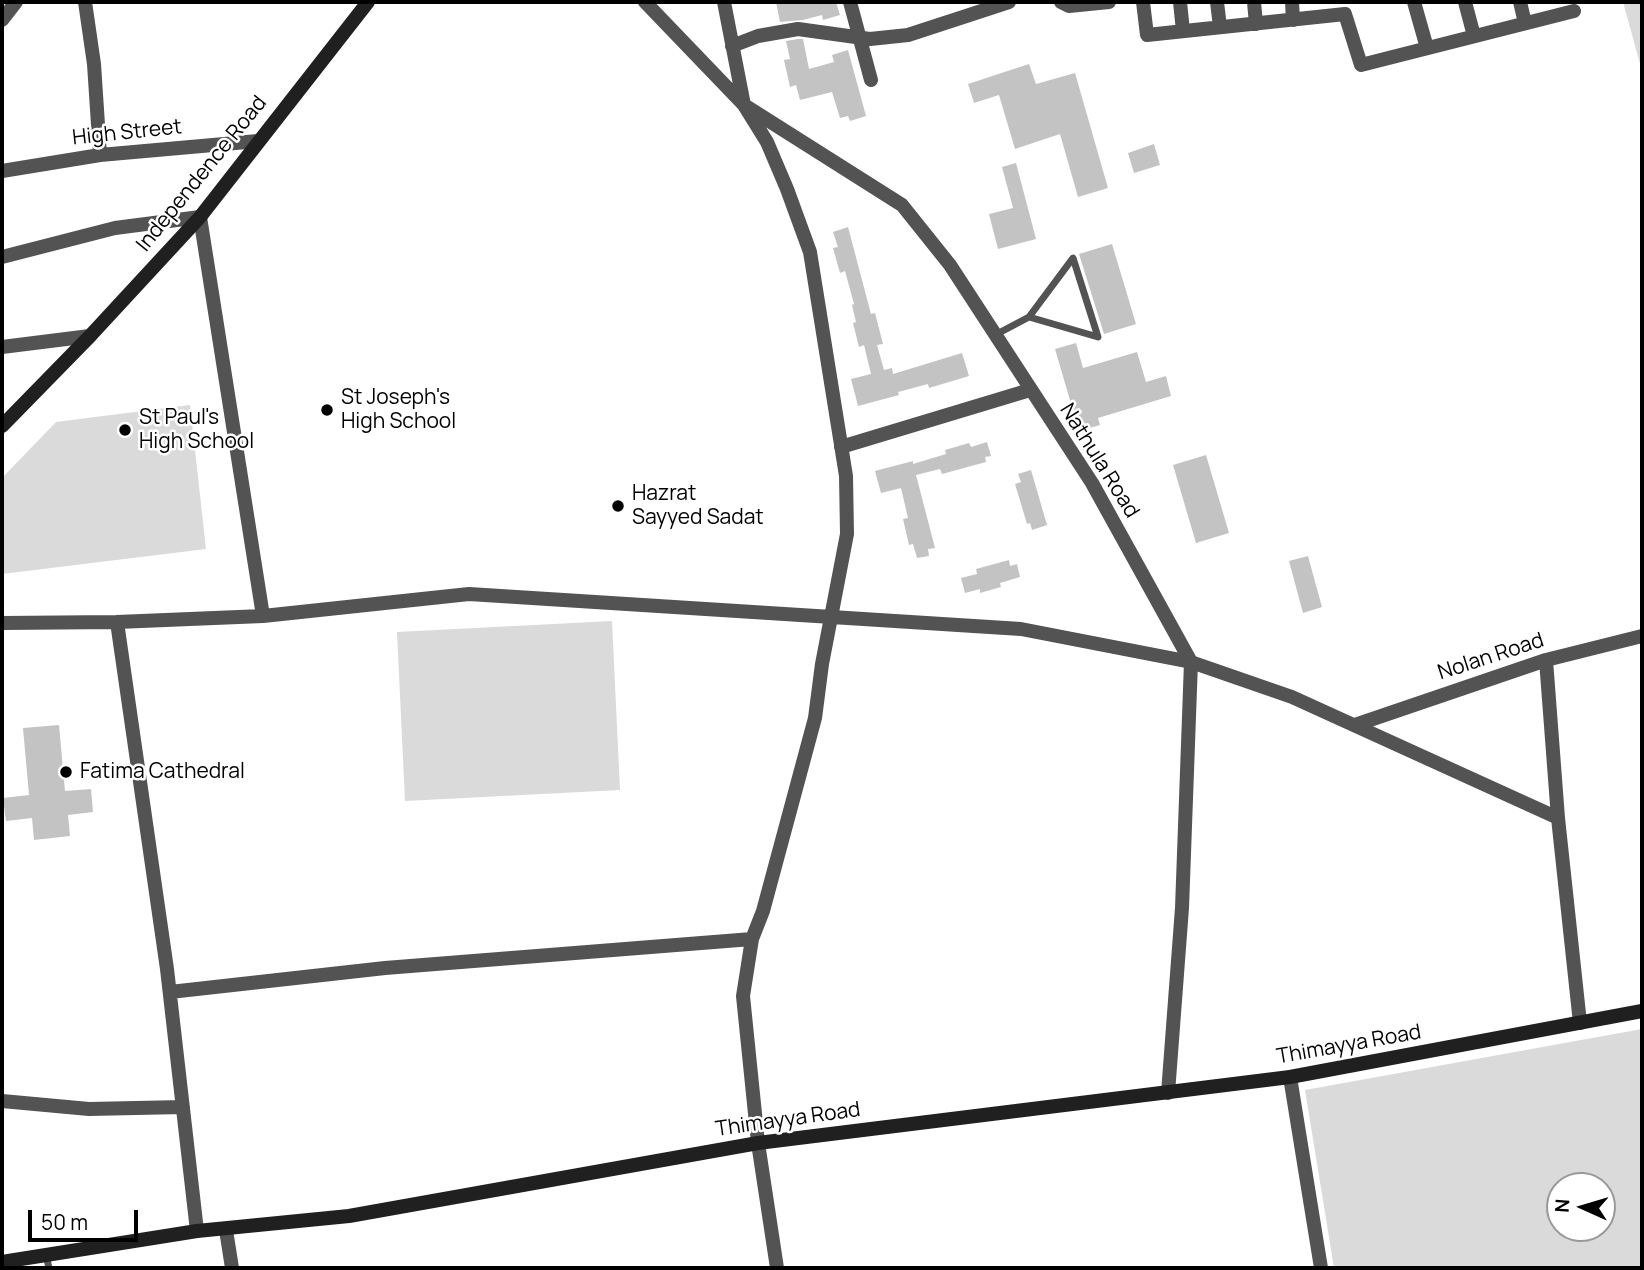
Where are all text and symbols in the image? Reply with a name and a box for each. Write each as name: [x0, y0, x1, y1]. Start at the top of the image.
street label: Independence Road: [132, 91, 272, 257]
street label: High Street: [71, 115, 183, 151]
place label: St Joseph's High School: [341, 385, 456, 435]
street label: Nathula Road: [1054, 399, 1144, 523]
marker: St Joseph's High School: [319, 402, 335, 418]
place label: St Paul's High School: [139, 405, 254, 455]
marker: St Paul's High School: [117, 422, 133, 438]
place label: Hazrat Sayyed Sadat: [632, 481, 764, 531]
marker: Hazrat Sayyed Sadat: [610, 498, 626, 514]
street label: Nolan Road: [1435, 628, 1547, 686]
place label: Fatima Cathedral: [80, 759, 245, 785]
marker: Fatima Cathedral: [58, 764, 74, 780]
street label: Thimayya Road: [1275, 1020, 1423, 1070]
street label: Thimayya Road: [714, 1097, 862, 1143]
north arrow: [1546, 1172, 1616, 1242]
scale bar: [32, 1196, 142, 1240]
text: N: [1549, 1198, 1575, 1213]
text: 50 m: [41, 1208, 88, 1236]

